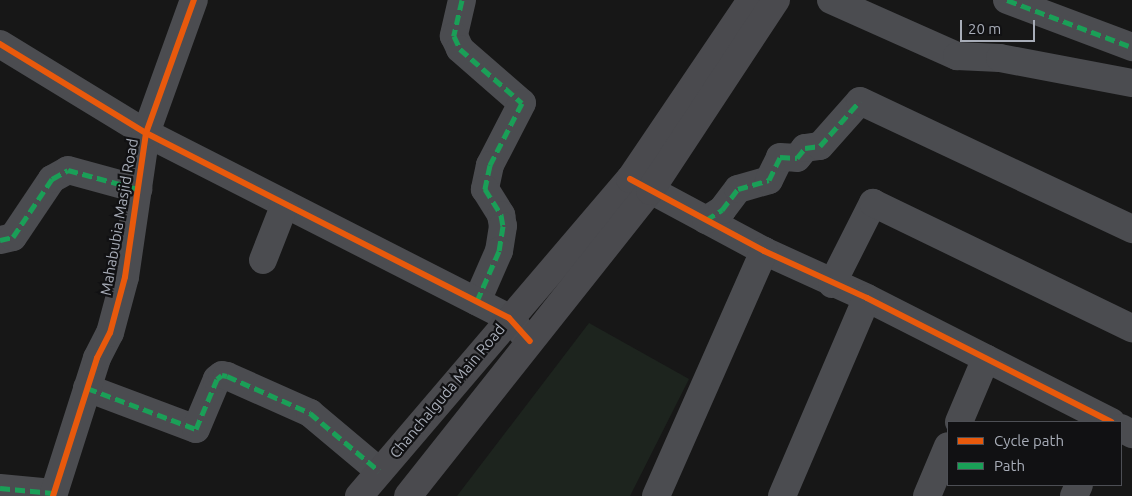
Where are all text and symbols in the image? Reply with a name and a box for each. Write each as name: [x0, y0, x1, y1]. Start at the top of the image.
scale bar: [962, 10, 1037, 42]
text: 20 m: [968, 20, 1001, 37]
street label: Mahabubia Masjid Road: [96, 137, 142, 297]
street label: Chanchalguda Main Road: [386, 320, 508, 462]
legend: [947, 421, 1122, 486]
text: Cycle path: [994, 432, 1064, 449]
text: Path: [994, 457, 1025, 474]

